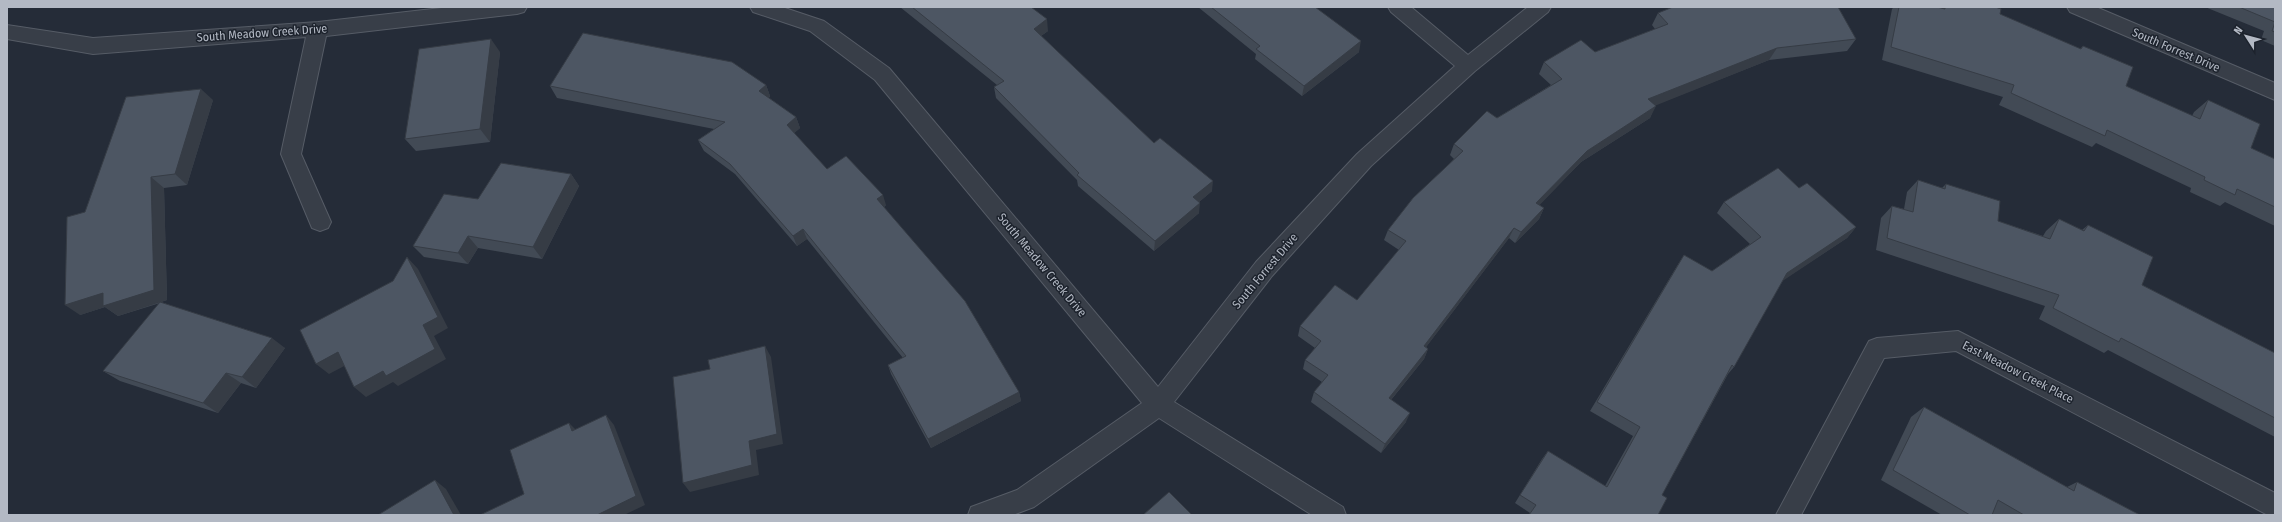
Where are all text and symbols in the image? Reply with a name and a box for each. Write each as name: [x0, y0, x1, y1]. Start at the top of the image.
north arrow: [2226, 16, 2266, 56]
street label: South Meadow Creek Drive: [196, 21, 328, 45]
text: N: [2231, 24, 2246, 37]
street label: South Forrest Drive: [2130, 25, 2222, 75]
street label: South Meadow Creek Drive: [995, 210, 1089, 320]
street label: South Forrest Drive: [1229, 230, 1301, 312]
street label: East Meadow Creek Place: [1960, 338, 2076, 406]

